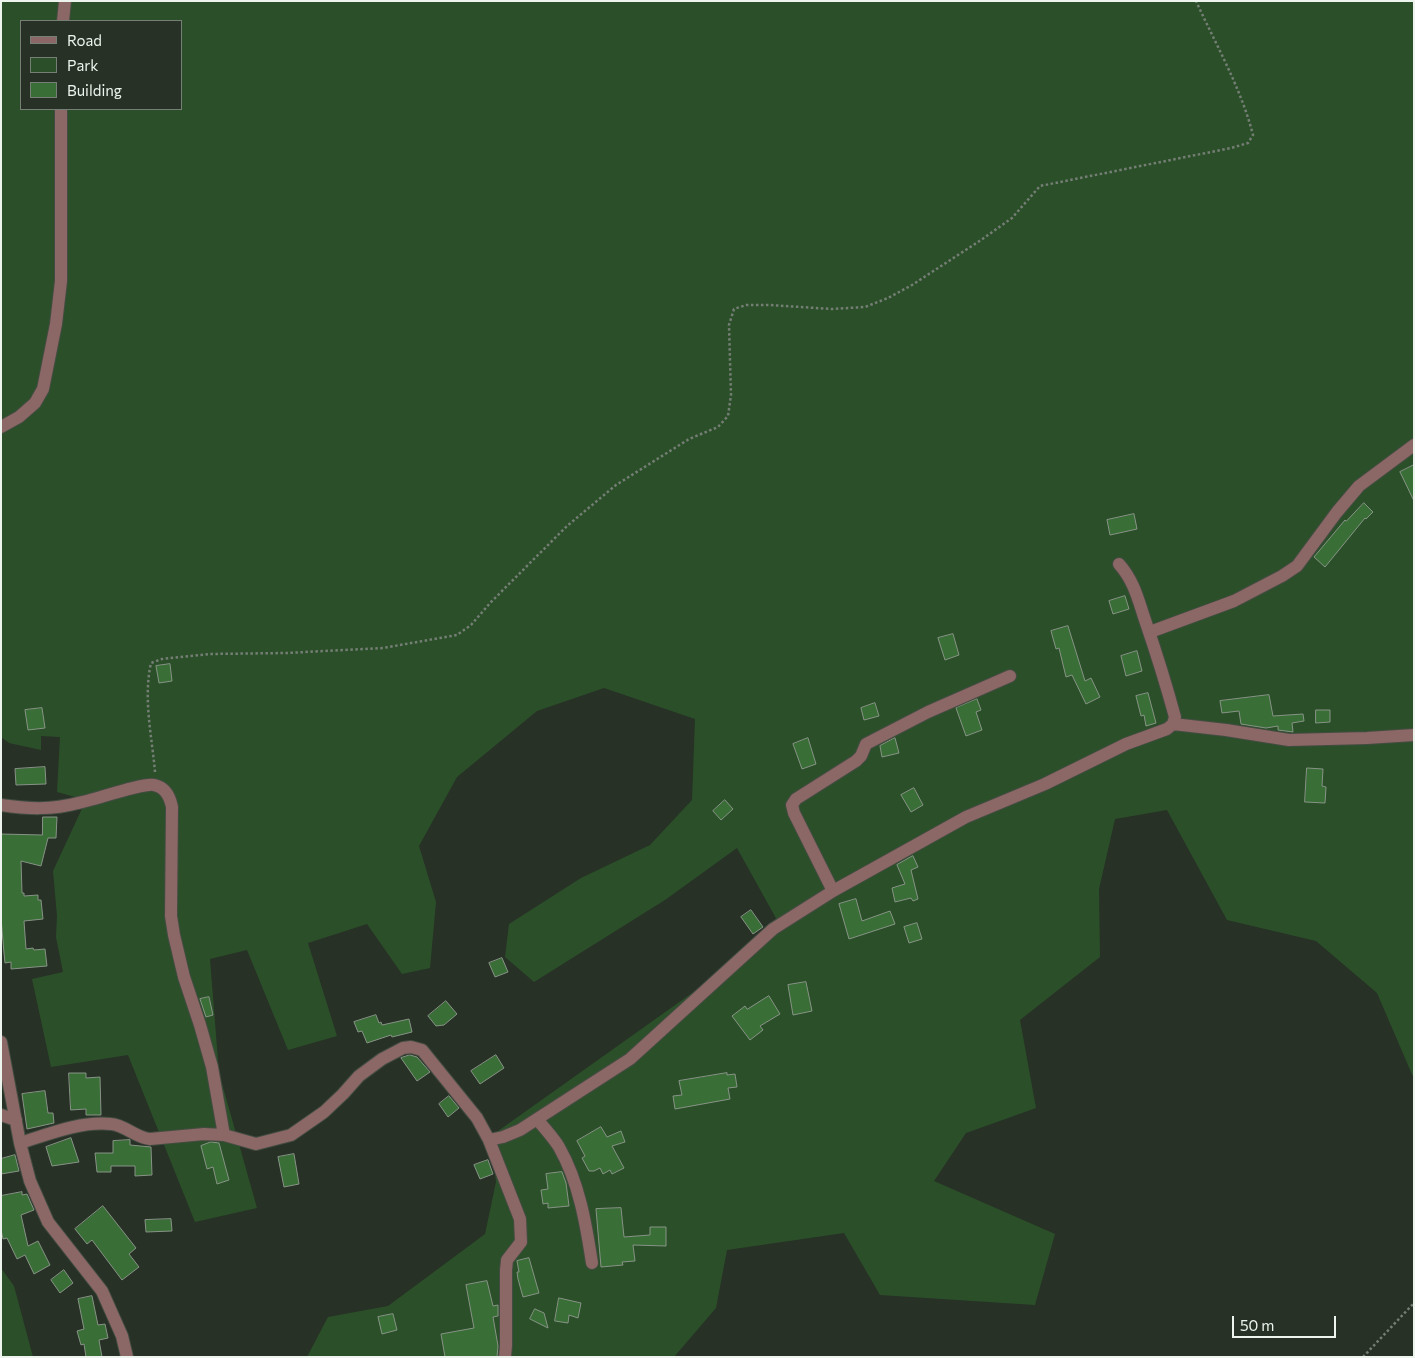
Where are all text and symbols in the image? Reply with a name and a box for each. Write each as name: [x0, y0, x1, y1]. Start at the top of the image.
legend: [20, 20, 182, 110]
text: Road: [67, 31, 102, 49]
text: Park: [67, 56, 98, 74]
text: Building: [67, 81, 122, 99]
scale bar: [1235, 1306, 1339, 1338]
text: 50 m: [1240, 1316, 1274, 1334]

